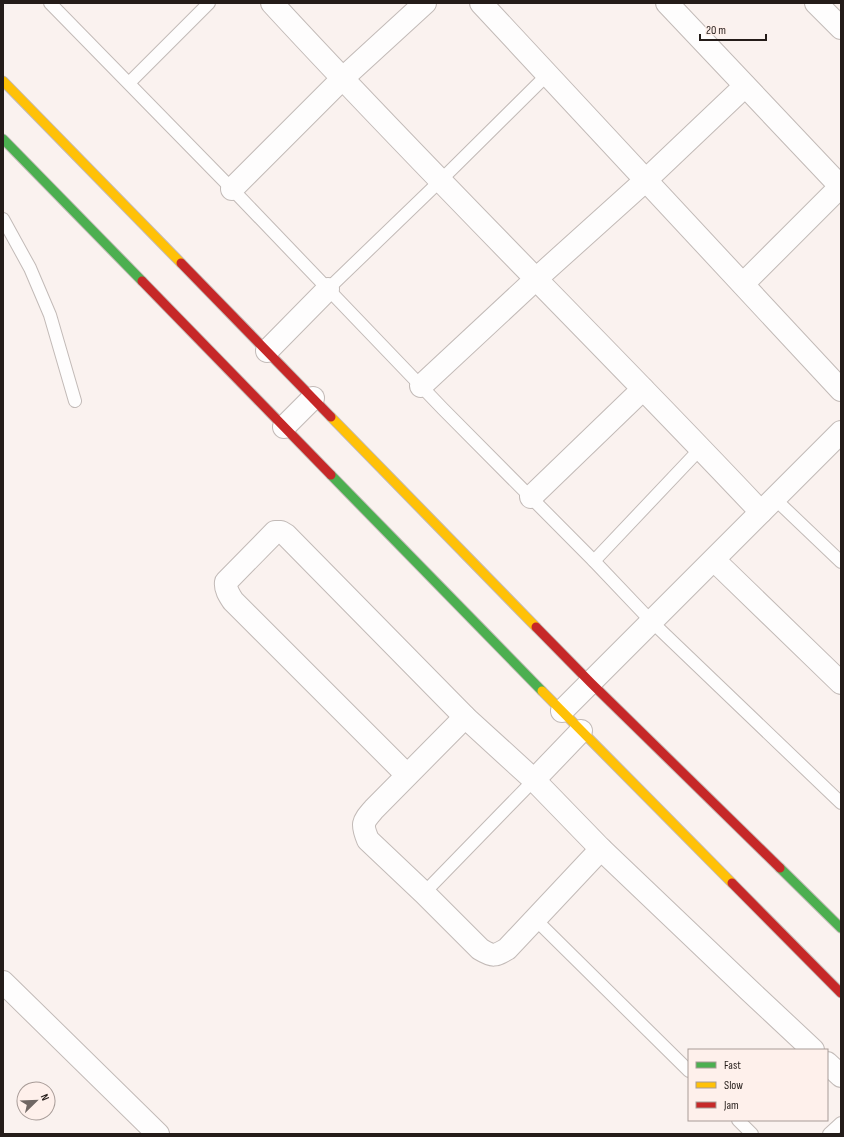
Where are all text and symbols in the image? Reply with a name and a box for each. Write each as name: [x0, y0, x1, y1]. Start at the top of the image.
scale bar: [700, 16, 766, 42]
text: 20 m: [706, 23, 726, 38]
legend: [688, 1049, 828, 1121]
text: Fast: [724, 1058, 741, 1073]
text: Slow: [724, 1078, 743, 1093]
north arrow: [16, 1081, 56, 1121]
text: N: [38, 1092, 52, 1103]
text: Jam: [723, 1098, 739, 1113]

